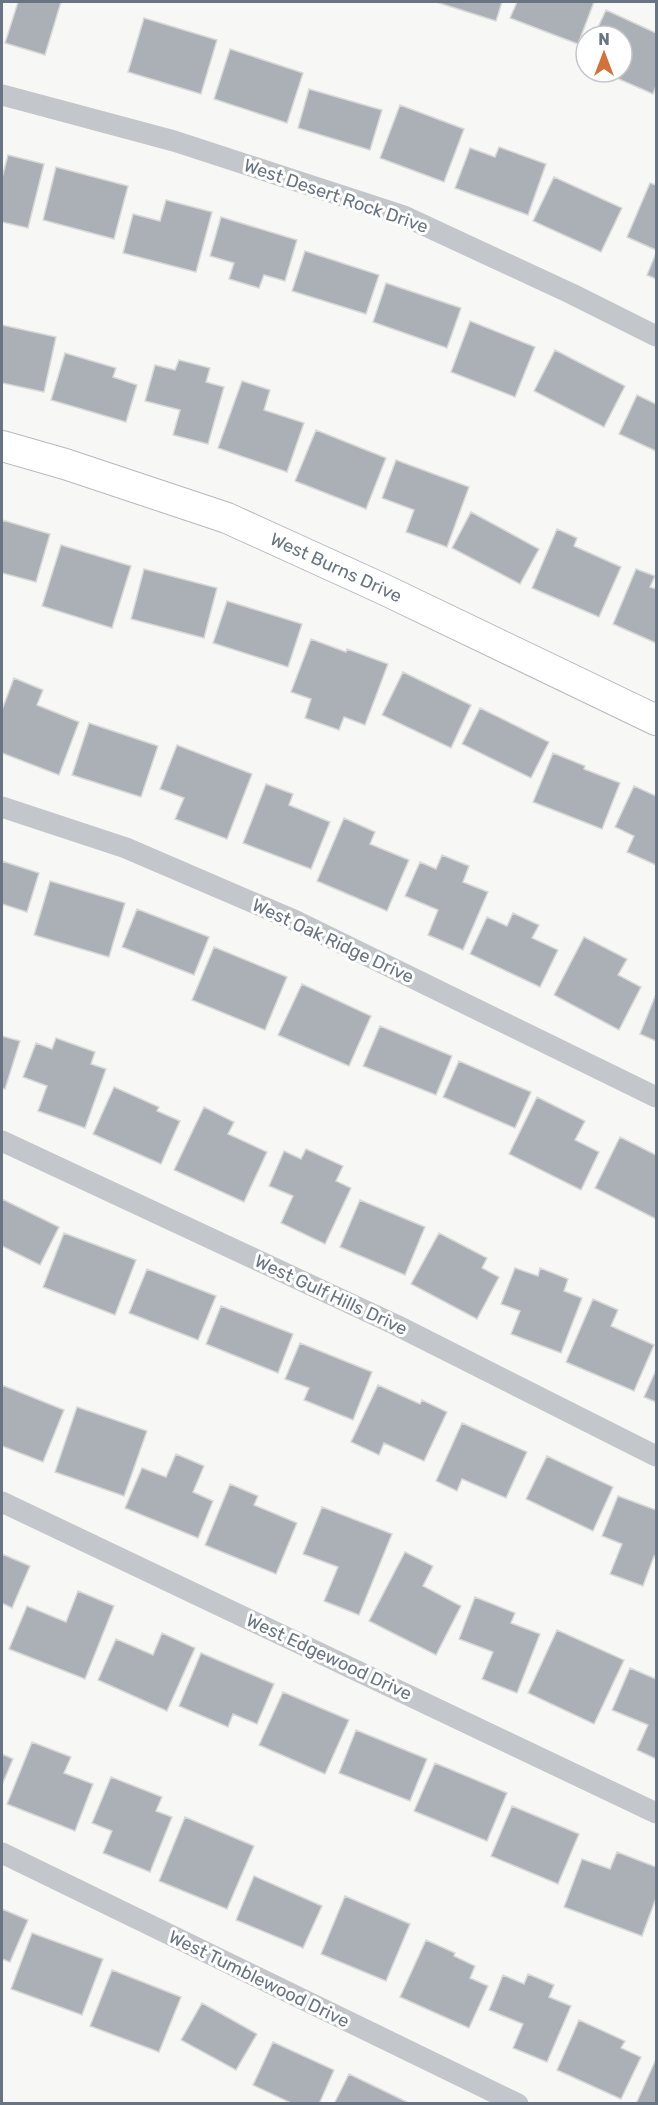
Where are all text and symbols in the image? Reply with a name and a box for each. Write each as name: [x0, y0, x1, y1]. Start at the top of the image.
north arrow: [574, 24, 634, 84]
text: N: [598, 30, 610, 49]
street label: West Desert Rock Drive: [241, 154, 431, 238]
street label: West Burns Drive: [267, 528, 405, 607]
street label: West Oak Ridge Drive: [249, 894, 417, 988]
street label: West Gulf Hills Drive: [251, 1250, 411, 1340]
street label: West Edgewood Drive: [243, 1609, 415, 1705]
street label: West Tumblewood Drive: [165, 1926, 353, 2032]

